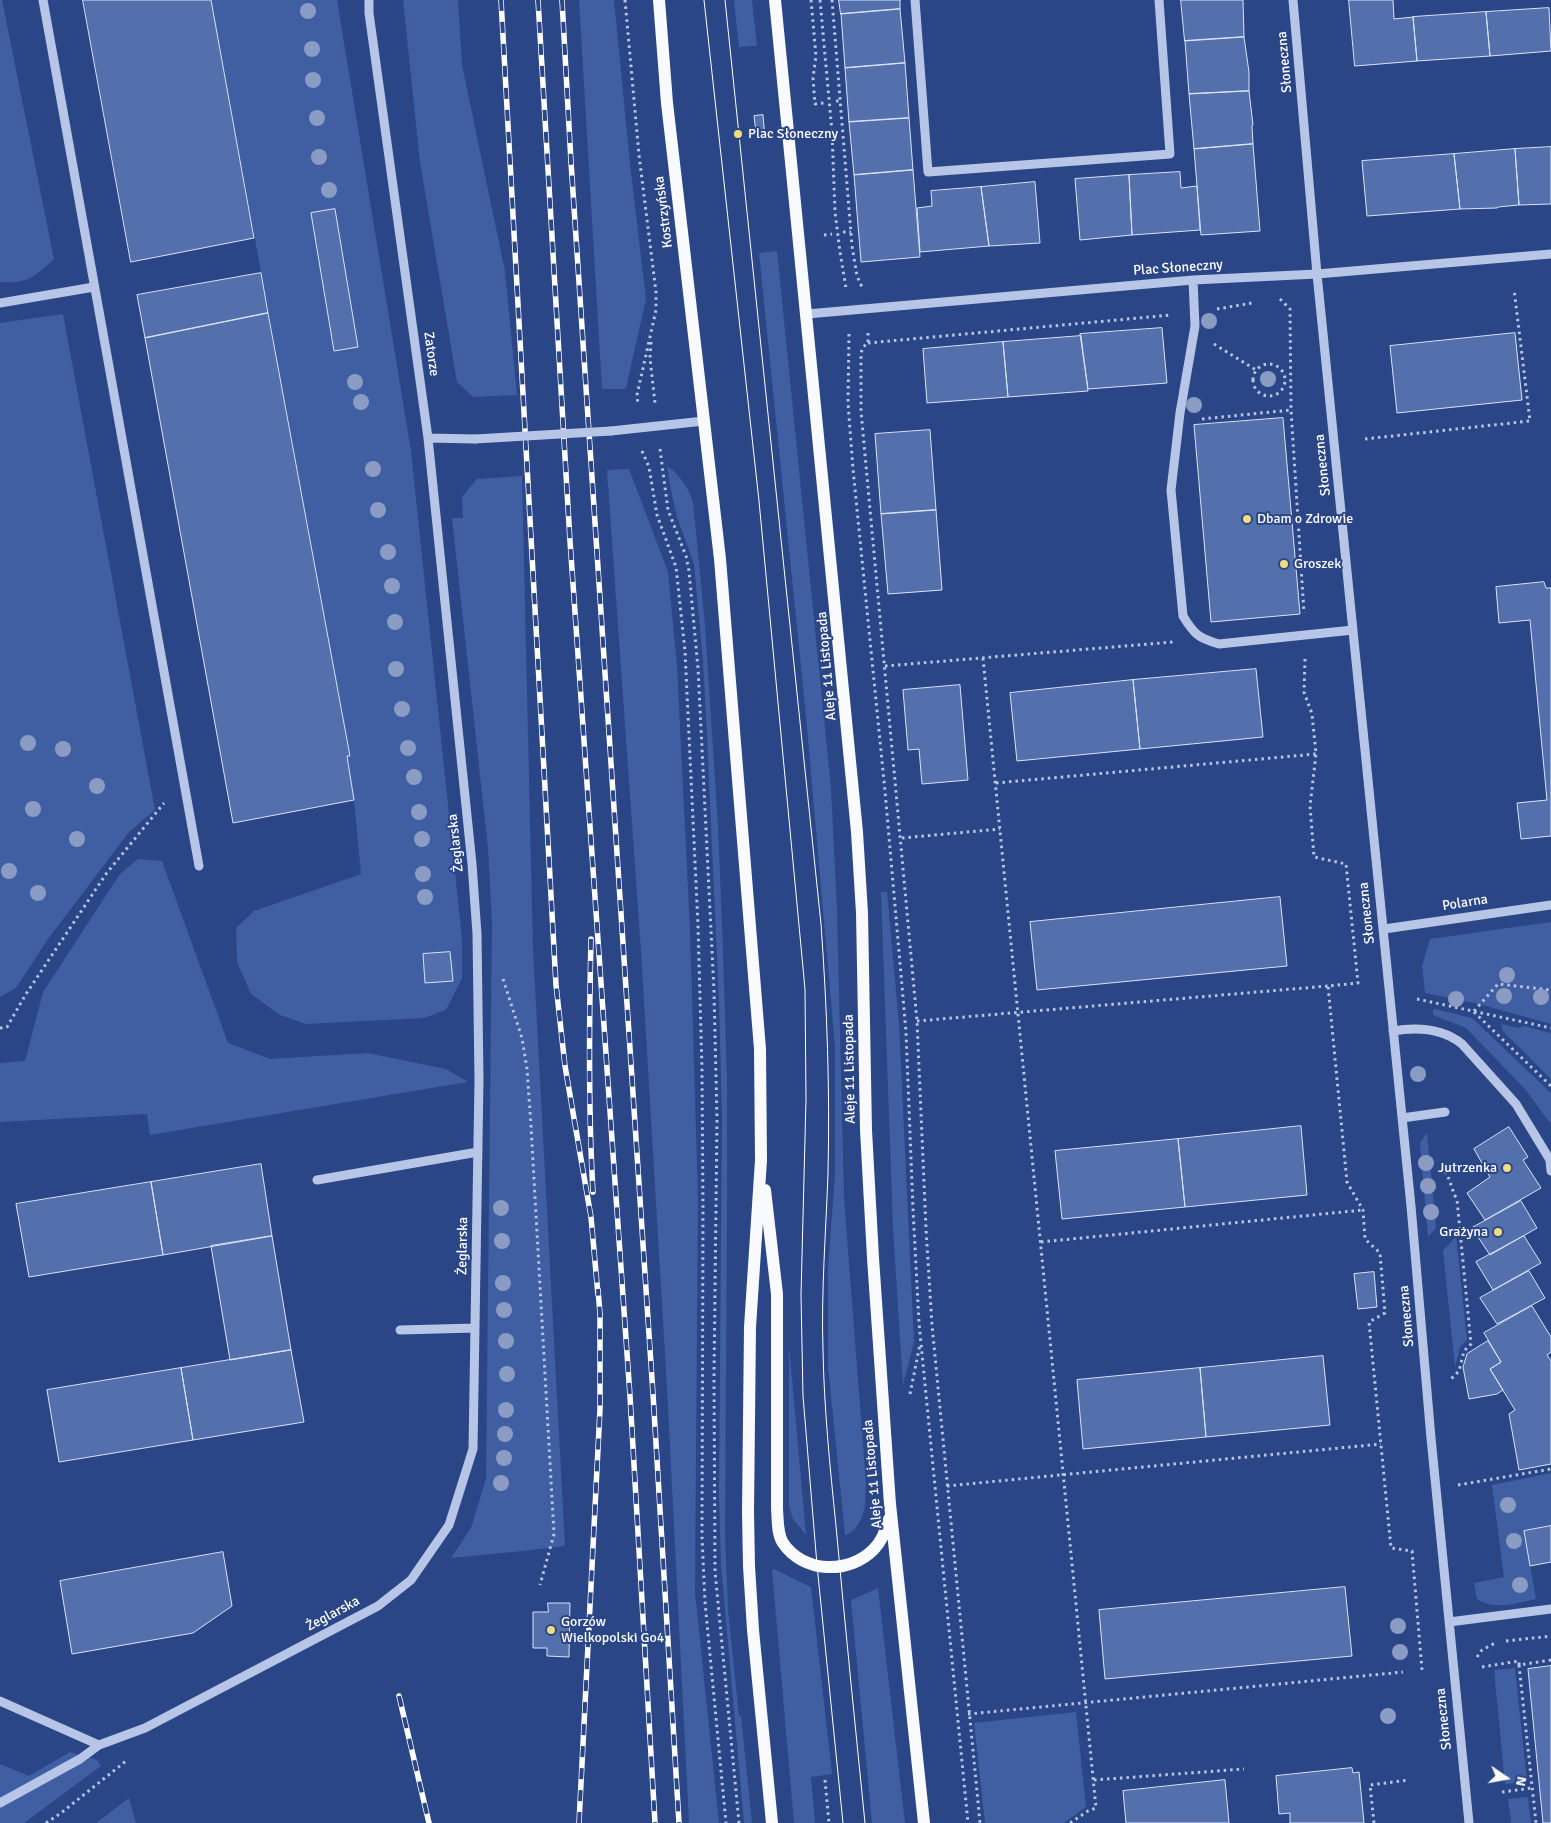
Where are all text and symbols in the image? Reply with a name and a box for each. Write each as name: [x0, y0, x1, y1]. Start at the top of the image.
street label: Słoneczna: [1274, 30, 1296, 94]
place label: Plac Słoneczny: [748, 126, 838, 142]
marker: Plac Słoneczny: [732, 128, 744, 140]
street label: Kostrzyńska: [651, 175, 677, 249]
street label: Plac Słoneczny: [1133, 256, 1223, 280]
street label: Zatorze: [420, 331, 442, 377]
street label: Słoneczna: [1311, 433, 1335, 497]
place label: Dbam o Zdrowie: [1257, 511, 1353, 527]
marker: Dbam o Zdrowie: [1241, 513, 1253, 525]
place label: Groszek: [1294, 556, 1341, 572]
marker: Groszek: [1278, 558, 1290, 570]
street label: Aleje 11 Listopada: [814, 611, 840, 721]
street label: Żeglarska: [445, 813, 467, 873]
street label: Słoneczna: [1355, 881, 1379, 945]
street label: Polarna: [1441, 891, 1489, 915]
street label: Aleje 11 Listopada: [841, 1014, 859, 1124]
place label: Jutrzenka: [1438, 1160, 1497, 1176]
marker: Jutrzenka: [1501, 1162, 1513, 1174]
street label: Żeglarska: [454, 1217, 472, 1275]
place label: Grażyna: [1439, 1224, 1488, 1240]
marker: Grażyna: [1492, 1226, 1504, 1238]
street label: Słoneczna: [1396, 1284, 1418, 1348]
street label: Aleje 11 Listopada: [860, 1419, 886, 1529]
street label: Żeglarska: [303, 1593, 363, 1635]
place label: Gorzów Wielkopolski Go4: [561, 1614, 664, 1646]
marker: Gorzów Wielkopolski Go4: [545, 1624, 557, 1636]
street label: Słoneczna: [1432, 1687, 1456, 1751]
north arrow: [1481, 1753, 1531, 1803]
text: N: [1512, 1775, 1530, 1788]

